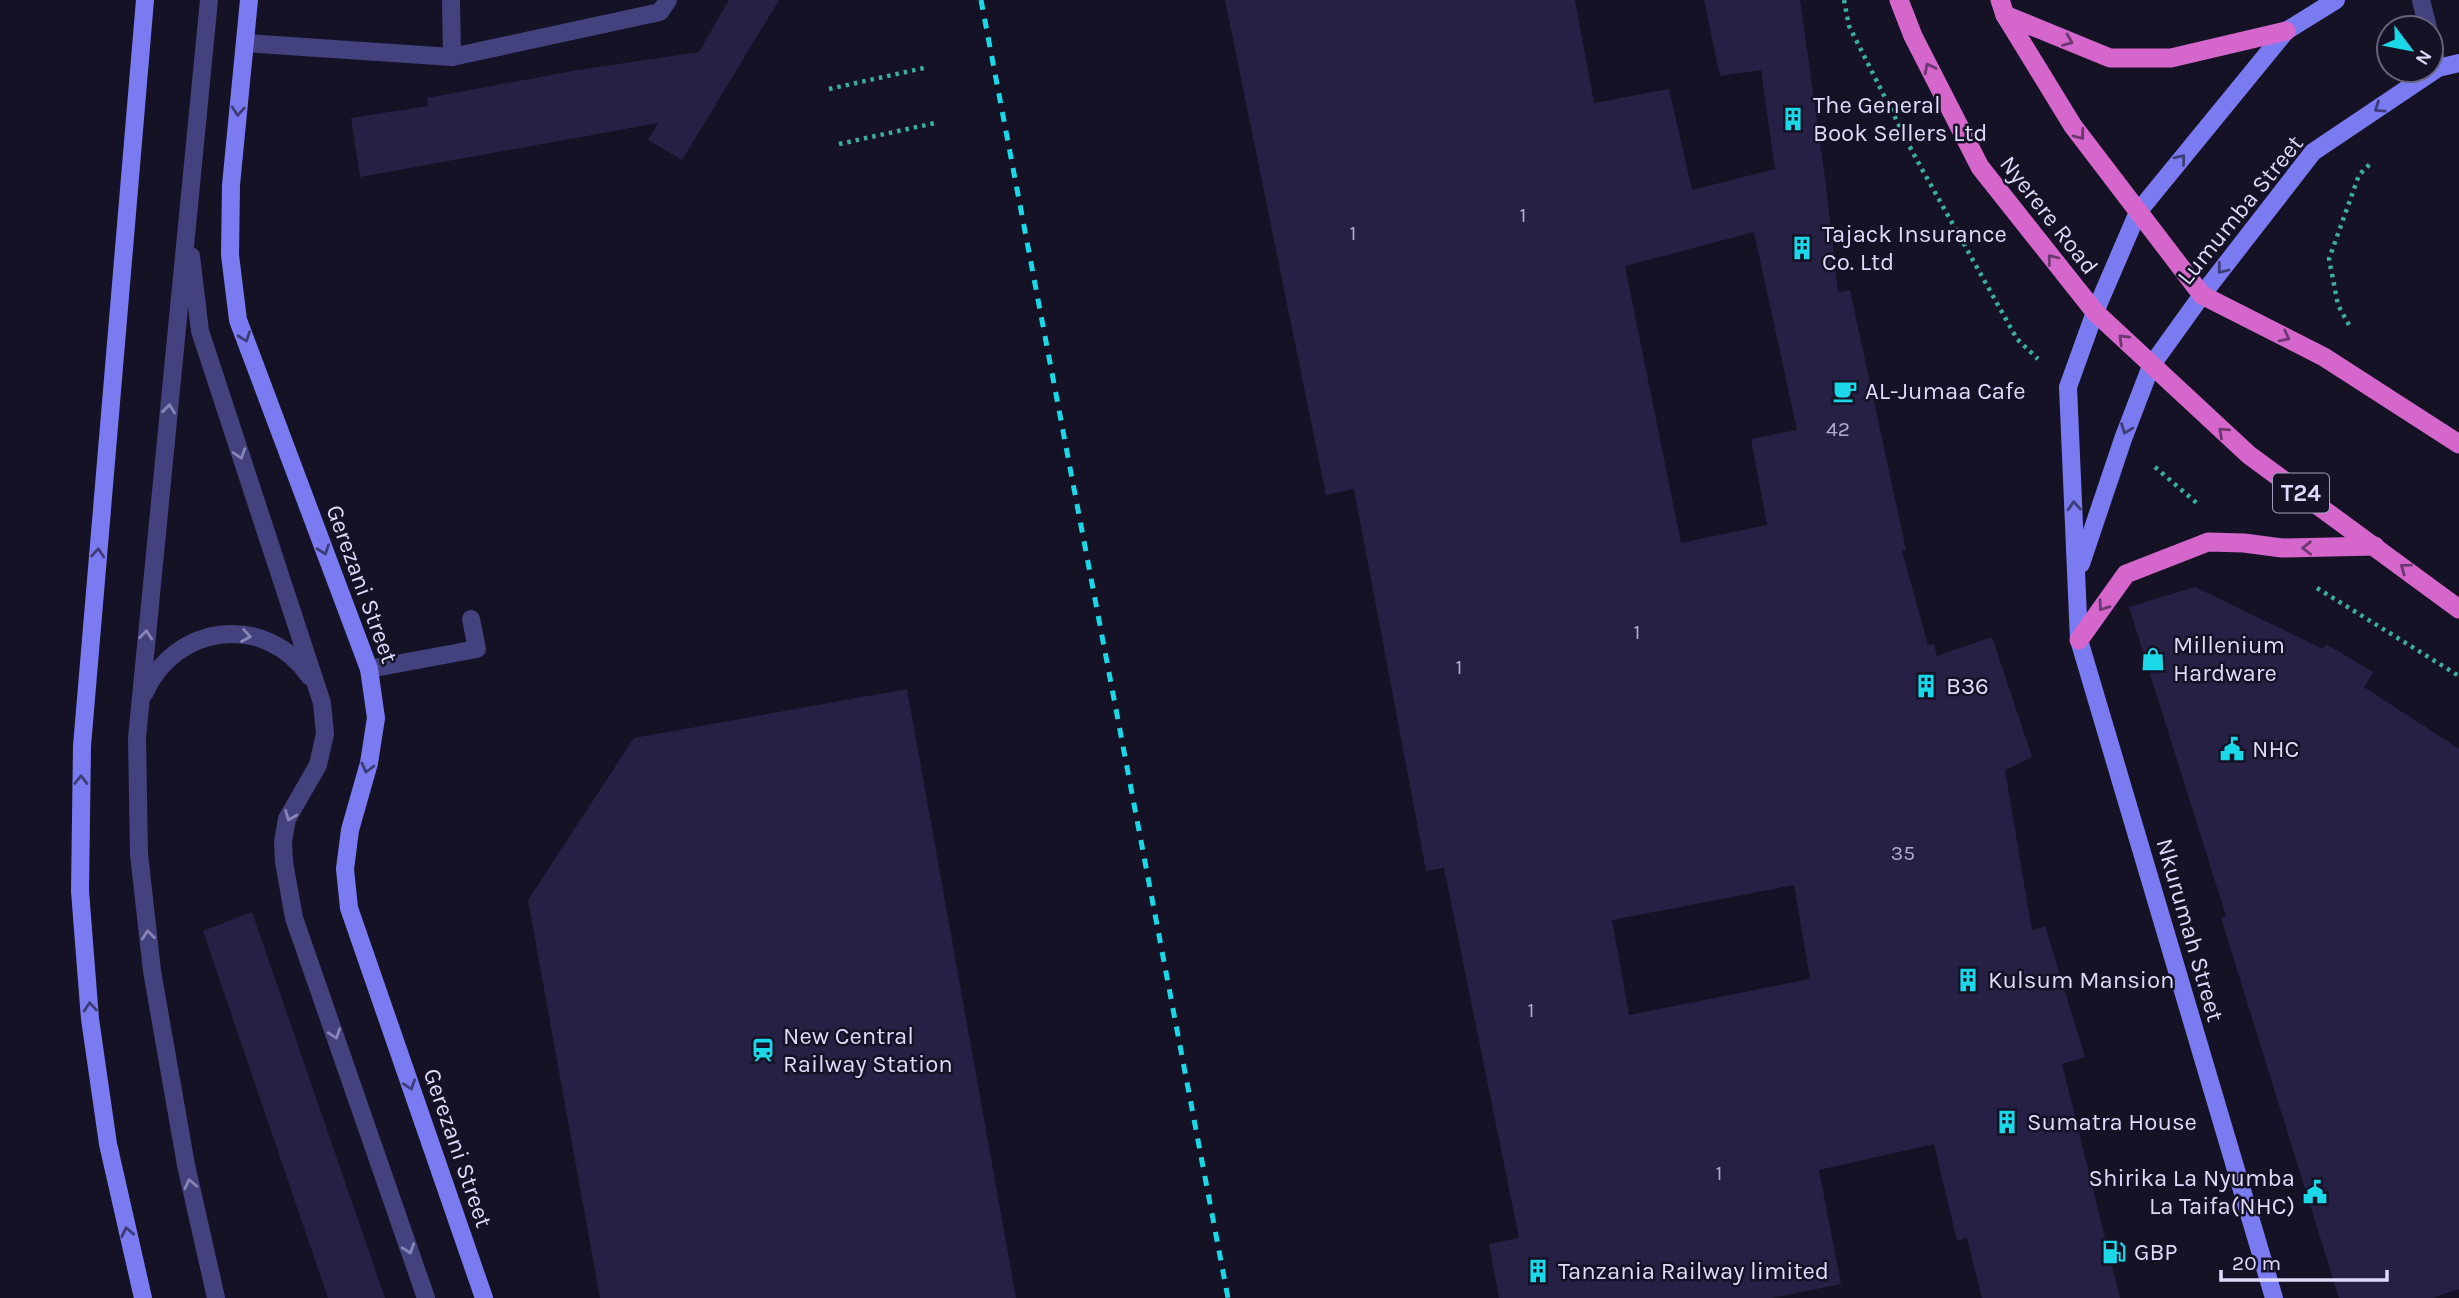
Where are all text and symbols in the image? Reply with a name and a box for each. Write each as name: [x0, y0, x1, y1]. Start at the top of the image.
north arrow: [2375, 14, 2445, 84]
one-way arrow: [2062, 32, 2074, 46]
text: N: [2411, 46, 2437, 69]
one-way arrow: [1924, 63, 1938, 75]
place label: The General Book Sellers Ltd: [1813, 91, 1987, 147]
one-way arrow: [2374, 100, 2387, 112]
building icon: The General Book Sellers Ltd: [1779, 105, 1807, 133]
one-way arrow: [231, 106, 246, 117]
one-way arrow: [2072, 128, 2084, 140]
street label: Lumumba Street: [2171, 130, 2309, 290]
street label: Nyerere Road: [1994, 150, 2104, 280]
one-way arrow: [2173, 155, 2186, 167]
house number: 1: [1520, 203, 1526, 227]
place label: Tajack Insurance Co. Ltd: [1822, 220, 2007, 276]
house number: 1: [1350, 221, 1356, 245]
building icon: Tajack Insurance Co. Ltd: [1788, 234, 1816, 262]
one-way arrow: [2048, 254, 2060, 267]
one-way arrow: [2218, 261, 2231, 274]
one-way arrow: [2278, 328, 2290, 342]
one-way arrow: [236, 330, 250, 342]
one-way arrow: [2118, 335, 2131, 347]
cafe icon: AL-Jumaa Cafe: [1831, 377, 1859, 405]
place label: AL-Jumaa Cafe: [1865, 377, 2026, 405]
one-way arrow: [161, 403, 176, 414]
house number: 42: [1826, 417, 1850, 441]
one-way arrow: [2121, 423, 2135, 435]
one-way arrow: [2218, 427, 2231, 440]
one-way arrow: [232, 448, 246, 460]
road number: T24: [2273, 474, 2329, 512]
one-way arrow: [2067, 500, 2082, 511]
street label: Gerezani Street: [320, 501, 404, 667]
one-way arrow: [2301, 540, 2312, 555]
one-way arrow: [316, 543, 330, 555]
one-way arrow: [90, 548, 105, 559]
one-way arrow: [2400, 564, 2412, 577]
one-way arrow: [2099, 598, 2111, 611]
house number: 1: [1634, 620, 1640, 644]
one-way arrow: [240, 628, 252, 643]
one-way arrow: [138, 629, 153, 640]
place label: Millenium Hardware: [2173, 631, 2285, 687]
shop icon: Millenium Hardware: [2139, 645, 2167, 673]
house number: 1: [1456, 655, 1462, 679]
building icon: B36: [1912, 672, 1940, 700]
place label: B36: [1946, 672, 1989, 700]
public building icon: NHC: [2218, 735, 2246, 763]
place label: NHC: [2252, 735, 2299, 763]
one-way arrow: [361, 762, 375, 774]
one-way arrow: [73, 775, 89, 785]
one-way arrow: [284, 809, 298, 821]
street label: Nkurumah Street: [2150, 835, 2230, 1025]
house number: 35: [1891, 841, 1915, 865]
one-way arrow: [141, 929, 156, 941]
building icon: Kulsum Mansion: [1954, 966, 1982, 994]
place label: Kulsum Mansion: [1988, 966, 2175, 994]
house number: 1: [1528, 998, 1534, 1022]
one-way arrow: [83, 1002, 98, 1013]
place label: New Central Railway Station: [783, 1022, 953, 1078]
one-way arrow: [327, 1028, 341, 1040]
station icon: New Central Railway Station: [749, 1036, 777, 1064]
street label: Gerezani Street: [418, 1065, 498, 1231]
one-way arrow: [402, 1078, 416, 1090]
building icon: Sumatra House: [1993, 1108, 2021, 1136]
place label: Sumatra House: [2027, 1108, 2197, 1136]
house number: 1: [1716, 1161, 1722, 1185]
place label: Shirika La Nyumba La Taifa(NHC): [2088, 1164, 2295, 1220]
one-way arrow: [184, 1178, 198, 1190]
public building icon: Shirika La Nyumba La Taifa(NHC): [2301, 1178, 2329, 1206]
one-way arrow: [121, 1226, 135, 1238]
fuel station icon: GBP: [2100, 1238, 2128, 1266]
place label: GBP: [2134, 1238, 2178, 1266]
scale bar: [2221, 1238, 2387, 1282]
one-way arrow: [401, 1243, 415, 1255]
text: 20 m: [2232, 1251, 2281, 1275]
building icon: Tanzania Railway limited: [1524, 1257, 1552, 1285]
place label: Tanzania Railway limited: [1558, 1257, 1829, 1285]

